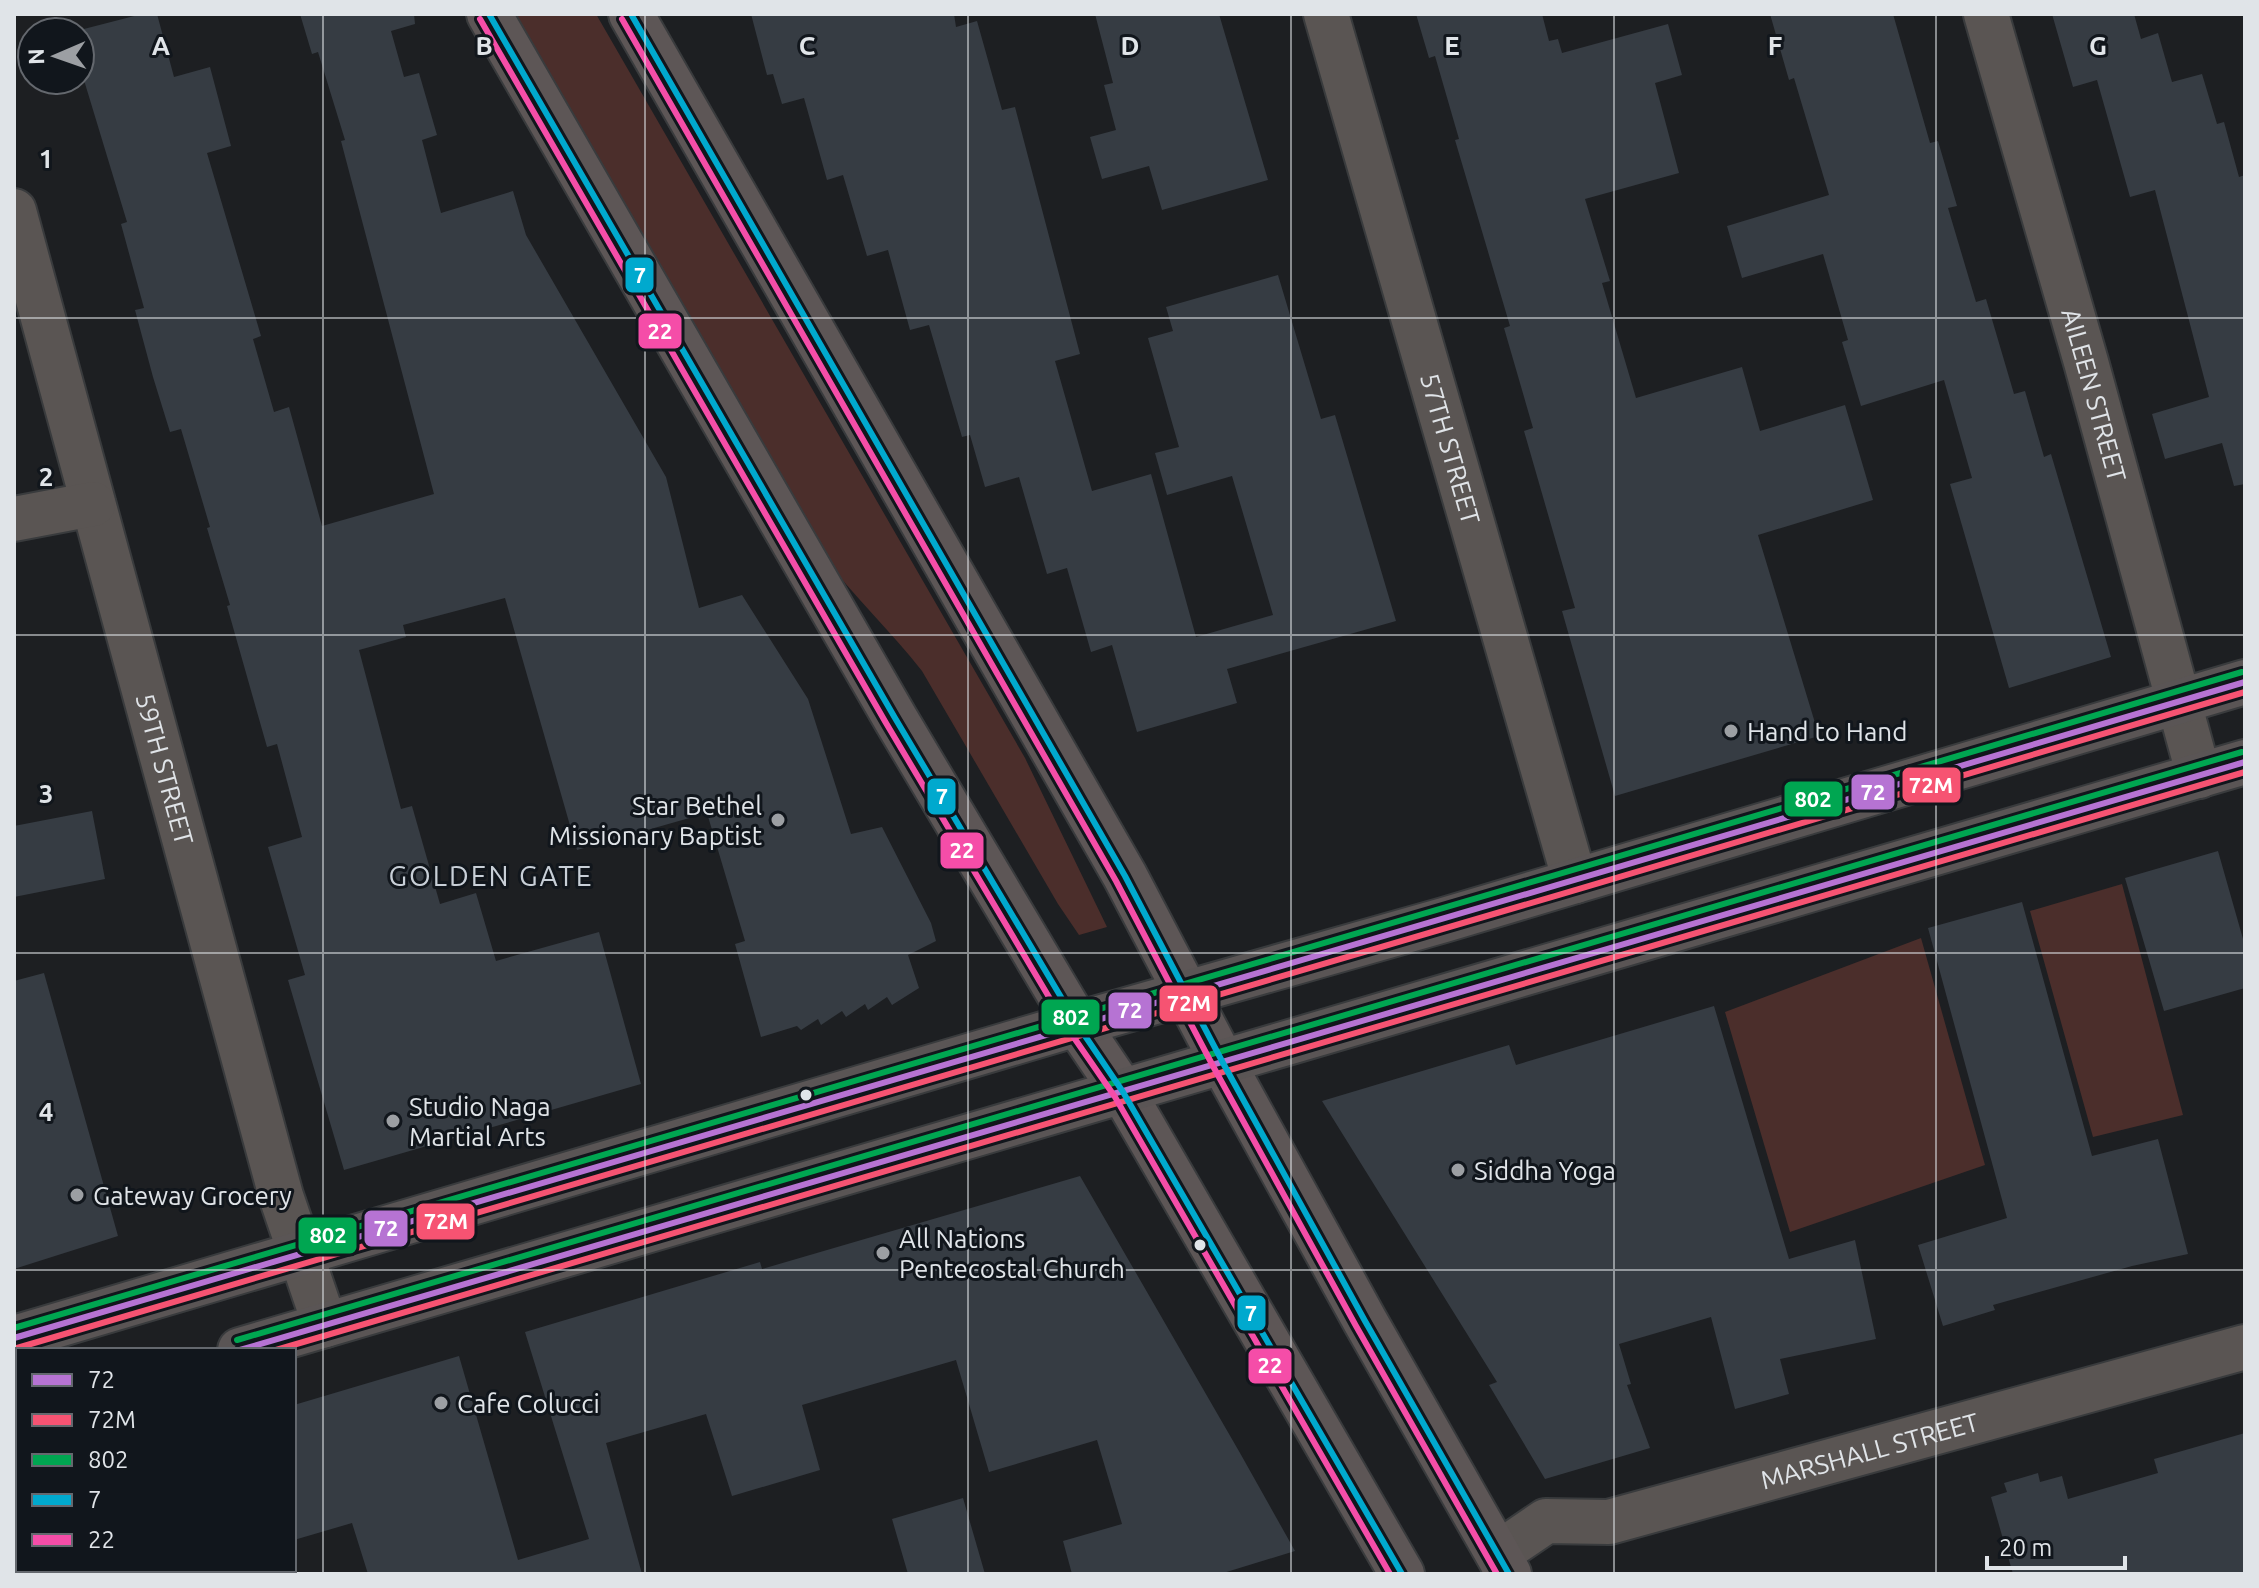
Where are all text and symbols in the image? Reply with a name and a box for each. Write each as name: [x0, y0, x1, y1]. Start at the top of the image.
north arrow: [16, 16, 96, 96]
text: A: [152, 31, 171, 60]
text: B: [475, 31, 493, 60]
text: C: [799, 31, 816, 60]
text: D: [1121, 31, 1139, 60]
text: E: [1444, 31, 1460, 60]
text: F: [1768, 31, 1782, 60]
text: G: [2089, 31, 2107, 60]
text: N: [23, 48, 48, 65]
text: 1: [39, 144, 53, 173]
line badge: 7: [624, 256, 655, 294]
text: 7: [634, 262, 646, 287]
street label: AILEEN STREET: [2057, 305, 2132, 485]
line badge: 22: [637, 312, 683, 350]
text: 22: [648, 318, 672, 343]
street label: 57TH STREET: [1415, 370, 1486, 527]
text: 2: [39, 462, 53, 491]
street label: 59TH STREET: [131, 690, 200, 848]
place label: Hand to Hand: [1747, 717, 1907, 746]
marker: Hand to Hand: [1722, 722, 1740, 740]
line badge: 72M: [1901, 766, 1962, 804]
text: 72M: [1909, 772, 1953, 797]
line badge: 72: [1850, 773, 1896, 811]
line badge: 7: [926, 777, 957, 816]
text: 3: [39, 779, 53, 808]
text: 72: [1861, 779, 1885, 804]
line badge: 802: [1783, 780, 1844, 818]
text: 7: [936, 783, 948, 808]
text: 802: [1794, 786, 1832, 811]
place label: Star Bethel Missionary Baptist: [549, 791, 762, 850]
marker: Star Bethel Missionary Baptist: [769, 811, 787, 829]
line badge: 22: [939, 831, 985, 870]
text: 22: [950, 837, 974, 862]
district label: GOLDEN GATE: [389, 860, 593, 891]
line badge: 72M: [1158, 984, 1219, 1023]
text: 72M: [1167, 990, 1211, 1015]
line badge: 72: [1107, 991, 1153, 1030]
text: 72: [1118, 997, 1142, 1022]
line badge: 802: [1040, 998, 1101, 1036]
text: 802: [1052, 1004, 1090, 1029]
unlabelled marker: [798, 1087, 814, 1103]
place label: Studio Naga Martial Arts: [409, 1092, 551, 1151]
text: 4: [39, 1097, 53, 1126]
marker: Studio Naga Martial Arts: [384, 1112, 402, 1130]
place label: Siddha Yoga: [1474, 1156, 1616, 1185]
marker: Siddha Yoga: [1449, 1161, 1467, 1179]
place label: Gateway Grocery: [93, 1181, 292, 1210]
marker: Gateway Grocery: [68, 1186, 86, 1204]
line badge: 72M: [415, 1202, 476, 1241]
text: 72M: [424, 1208, 468, 1233]
line badge: 72: [363, 1209, 409, 1248]
text: 72: [374, 1215, 398, 1240]
line badge: 802: [297, 1216, 358, 1255]
text: 802: [309, 1222, 347, 1247]
place label: All Nations Pentecostal Church: [899, 1224, 1125, 1283]
unlabelled marker: [1192, 1237, 1208, 1253]
marker: All Nations Pentecostal Church: [874, 1244, 892, 1262]
line badge: 7: [1236, 1294, 1267, 1332]
text: 7: [1245, 1300, 1257, 1325]
line badge: 22: [1247, 1347, 1293, 1385]
legend: [16, 1348, 296, 1572]
text: 22: [1258, 1352, 1282, 1377]
text: 72: [88, 1366, 115, 1393]
place label: Cafe Colucci: [457, 1389, 600, 1418]
marker: Cafe Colucci: [432, 1394, 450, 1412]
text: 72M: [88, 1406, 136, 1433]
street label: MARSHALL STREET: [1757, 1407, 1982, 1494]
text: 802: [88, 1446, 129, 1473]
text: 7: [88, 1486, 102, 1513]
scale bar: [1987, 1520, 2125, 1570]
text: 22: [88, 1526, 115, 1553]
text: 20 m: [1999, 1534, 2052, 1561]

